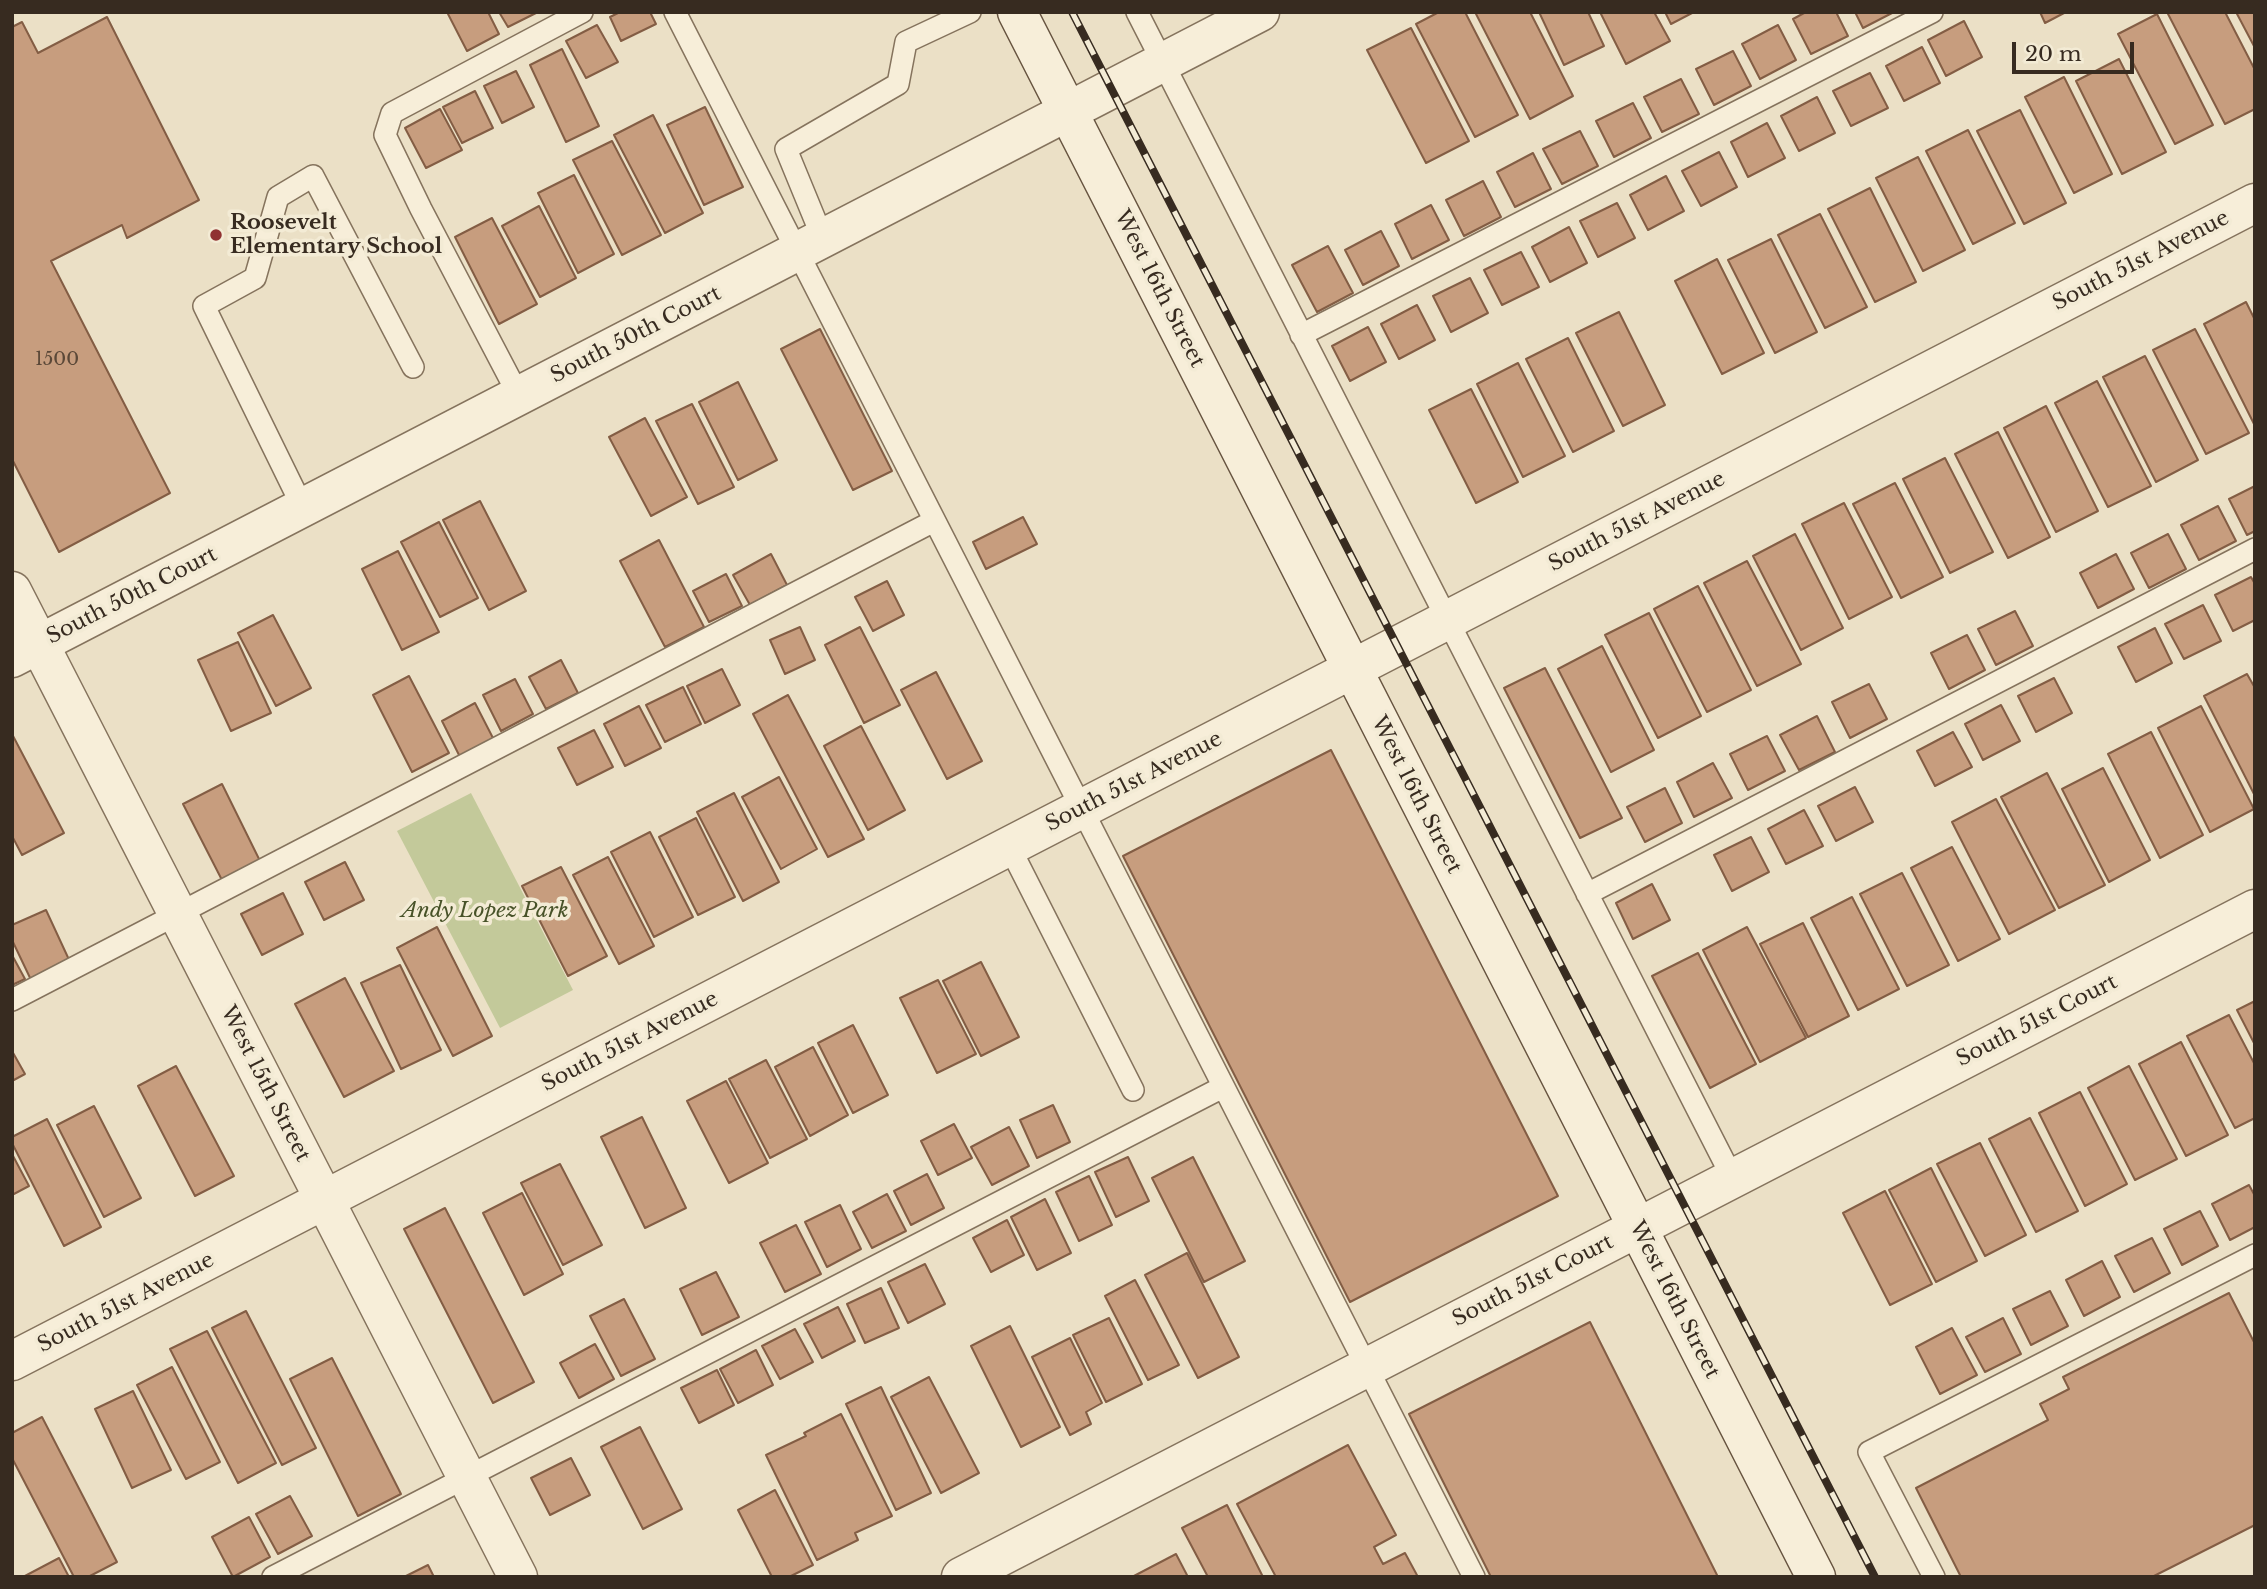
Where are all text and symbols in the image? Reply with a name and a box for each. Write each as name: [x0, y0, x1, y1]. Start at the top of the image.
scale bar: [2015, 28, 2138, 72]
text: 20 m: [2025, 41, 2082, 67]
street label: West 16th Street: [1108, 206, 1210, 372]
street label: South 51st Avenue: [2049, 206, 2233, 316]
place label: Roosevelt Elementary School: [230, 210, 442, 260]
marker: Roosevelt Elementary School: [208, 227, 224, 243]
street label: South 50th Court: [547, 281, 725, 389]
house number: 1500: [35, 349, 79, 371]
street label: South 51st Avenue: [1545, 467, 1729, 577]
street label: South 50th Court: [43, 542, 221, 650]
street label: West 16th Street: [1365, 712, 1467, 878]
street label: South 51st Avenue: [1042, 727, 1226, 837]
park label: Andy Lopez Park: [402, 898, 568, 924]
street label: South 51st Court: [1952, 970, 2122, 1072]
street label: South 51st Avenue: [538, 987, 722, 1097]
street label: West 15th Street: [215, 1002, 315, 1166]
street label: West 16th Street: [1623, 1217, 1725, 1383]
street label: South 51st Court: [1448, 1230, 1618, 1332]
street label: South 51st Avenue: [34, 1248, 218, 1358]

